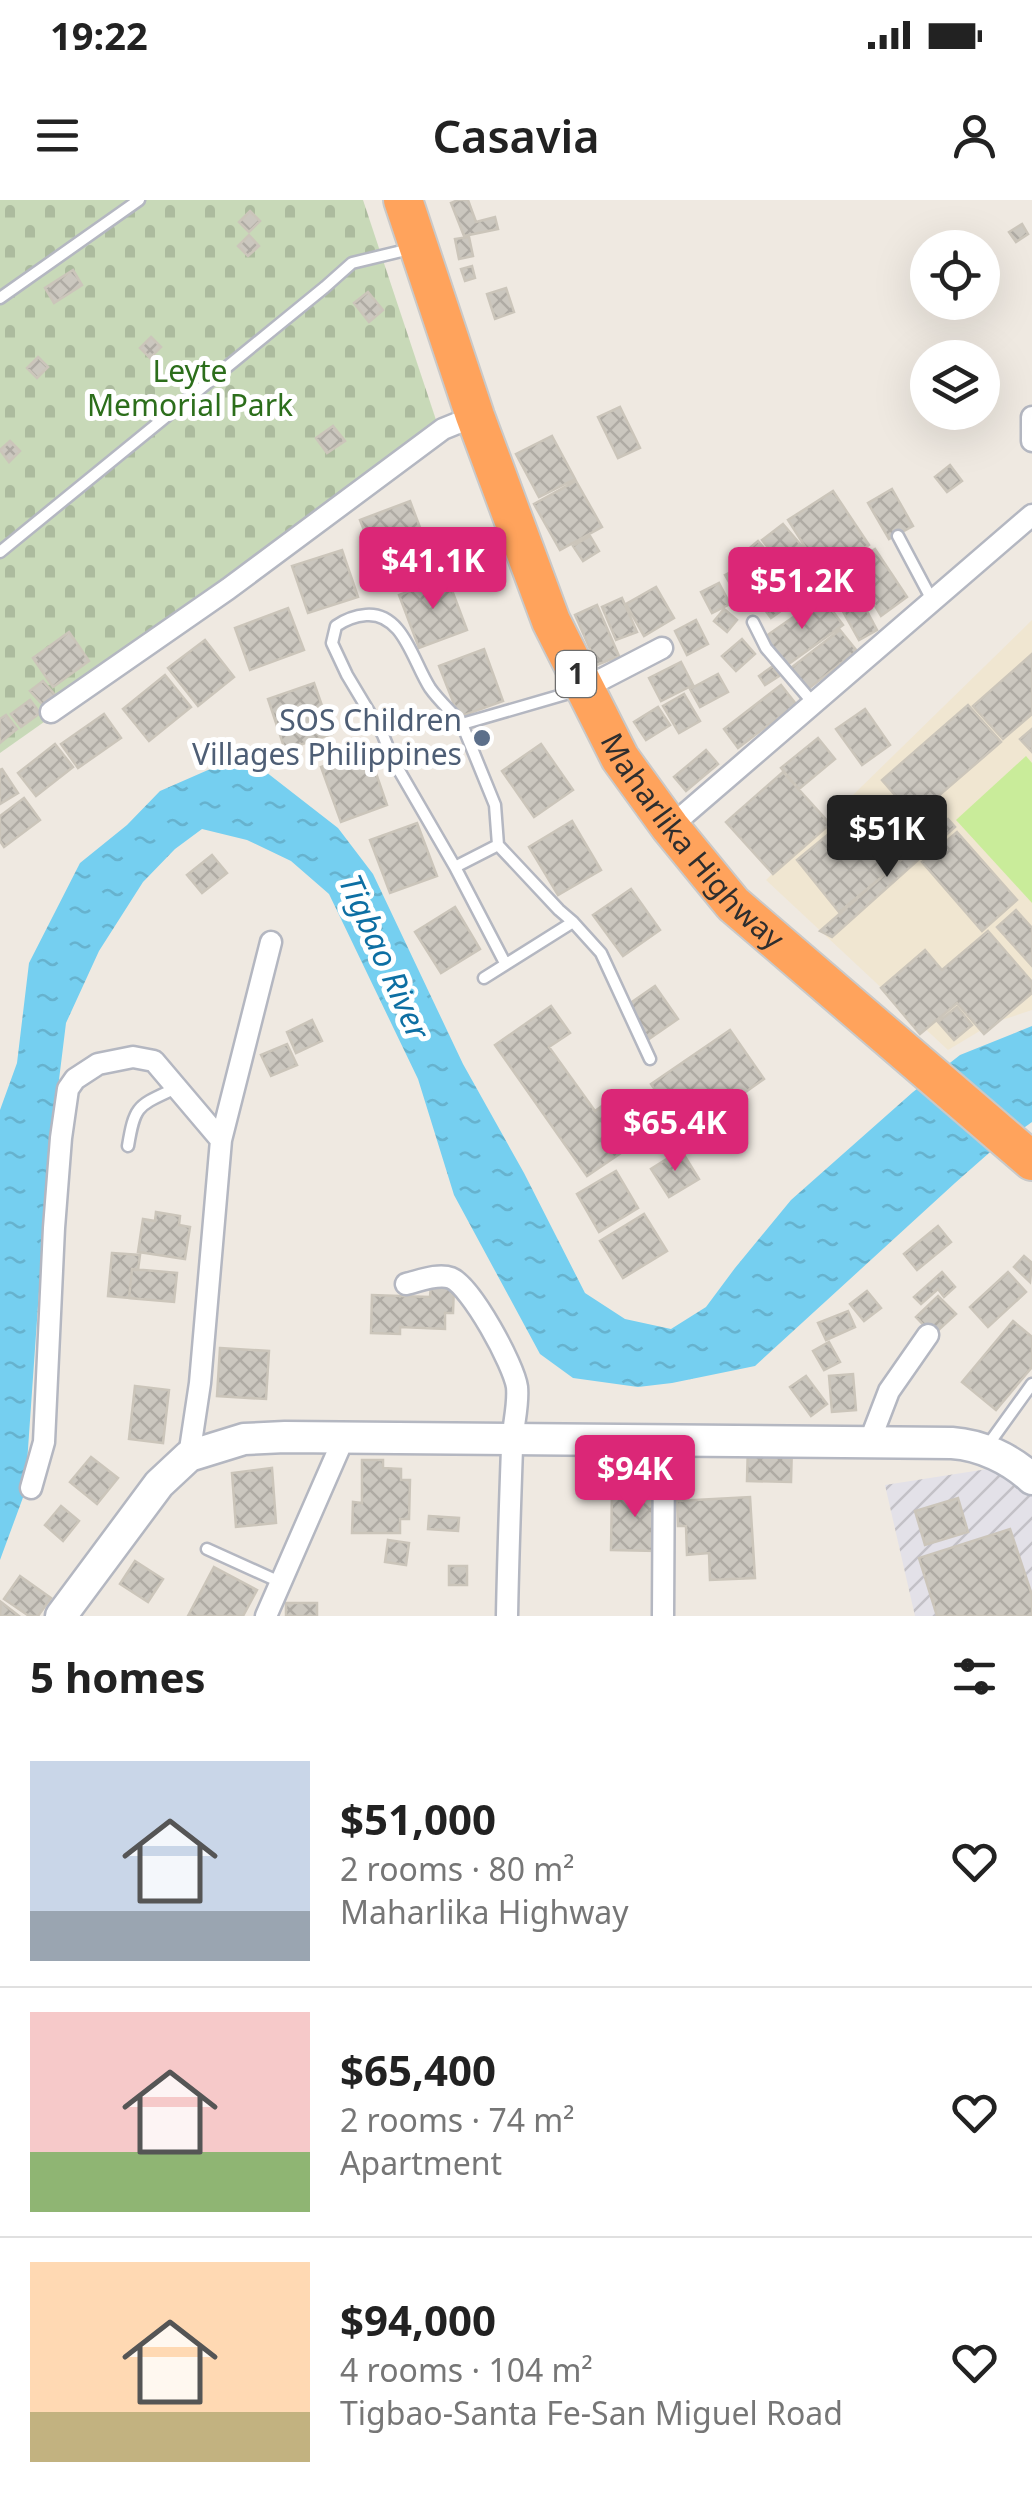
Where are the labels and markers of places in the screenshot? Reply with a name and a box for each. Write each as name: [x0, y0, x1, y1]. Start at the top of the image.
pin: $41.1K: [352, 527, 514, 612]
pin: $51.2K: [721, 547, 883, 632]
place label: SOS Children Villages Philippines: [192, 699, 462, 774]
marker: SOS Children Villages Philippines: [471, 727, 493, 749]
pin: $51K: [828, 795, 946, 880]
pin: $65.4K: [594, 1089, 756, 1174]
pin: $94K: [576, 1435, 694, 1520]

